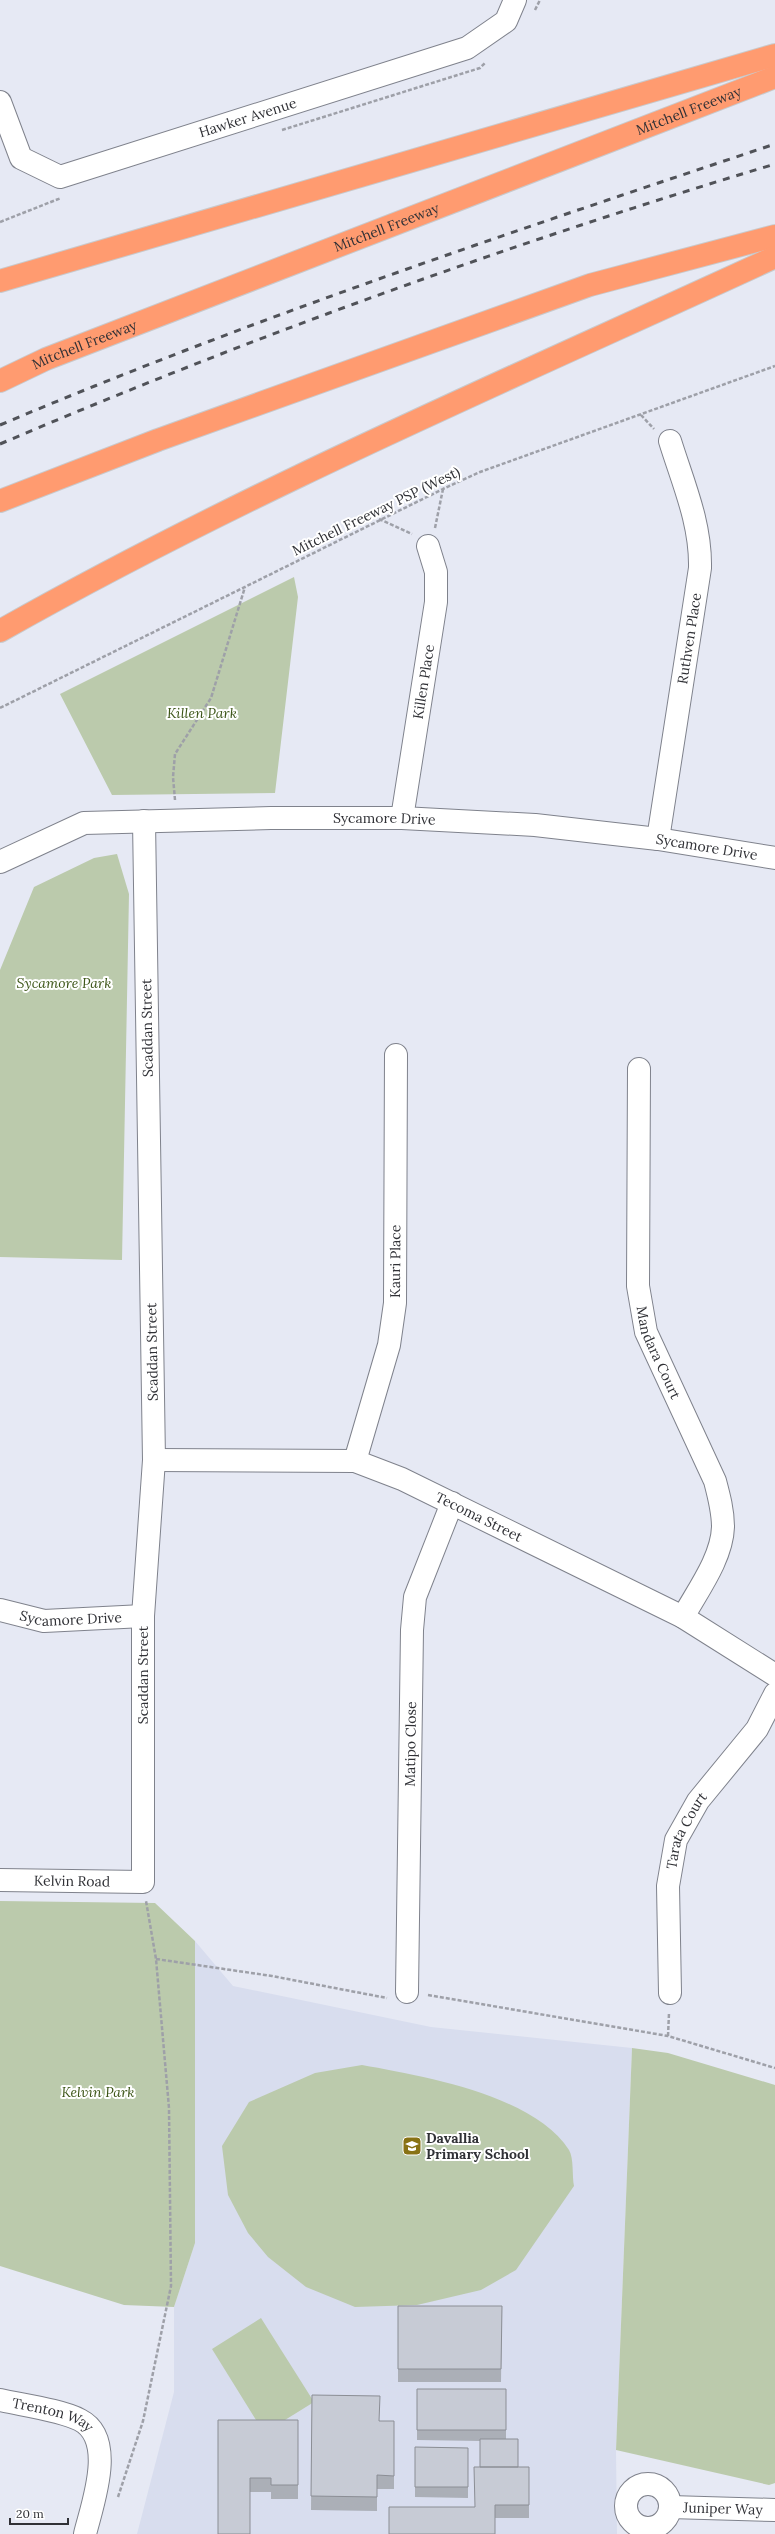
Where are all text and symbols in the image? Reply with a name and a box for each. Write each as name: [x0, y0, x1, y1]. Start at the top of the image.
street label: Mitchell Freeway: [633, 82, 744, 139]
street label: Hawker Avenue: [197, 94, 299, 141]
street label: Mitchell Freeway: [331, 199, 442, 256]
street label: Mitchell Freeway: [29, 316, 140, 373]
street label: Mitchell Freeway PSP (West): [289, 462, 463, 560]
street label: Ruthven Place: [673, 591, 705, 685]
street label: Killen Place: [409, 643, 438, 720]
park label: Killen Park: [167, 704, 237, 722]
street label: Sycamore Drive: [333, 809, 437, 829]
street label: Sycamore Drive: [655, 830, 759, 864]
park label: Sycamore Park: [17, 974, 111, 992]
street label: Scaddan Street: [137, 978, 157, 1077]
street label: Kauri Place: [386, 1224, 404, 1298]
street label: Scaddan Street: [142, 1302, 162, 1401]
street label: Mandara Court: [633, 1305, 685, 1402]
street label: Tecoma Street: [432, 1488, 526, 1546]
street label: Sycamore Drive: [18, 1606, 123, 1630]
street label: Scaddan Street: [134, 1625, 152, 1724]
street label: Matipo Close: [401, 1701, 420, 1787]
street label: Tarata Court: [662, 1788, 711, 1870]
street label: Kelvin Road: [34, 1871, 110, 1891]
park label: Kelvin Park: [61, 2083, 135, 2101]
place label: Davallia Primary School: [426, 2129, 530, 2163]
school or university icon: Davallia Primary School: [401, 2135, 423, 2157]
street label: Trenton Way: [11, 2394, 98, 2436]
street label: Juniper Way: [682, 2498, 764, 2519]
scale bar: [10, 2500, 68, 2526]
text: 20 m: [16, 2506, 44, 2521]

